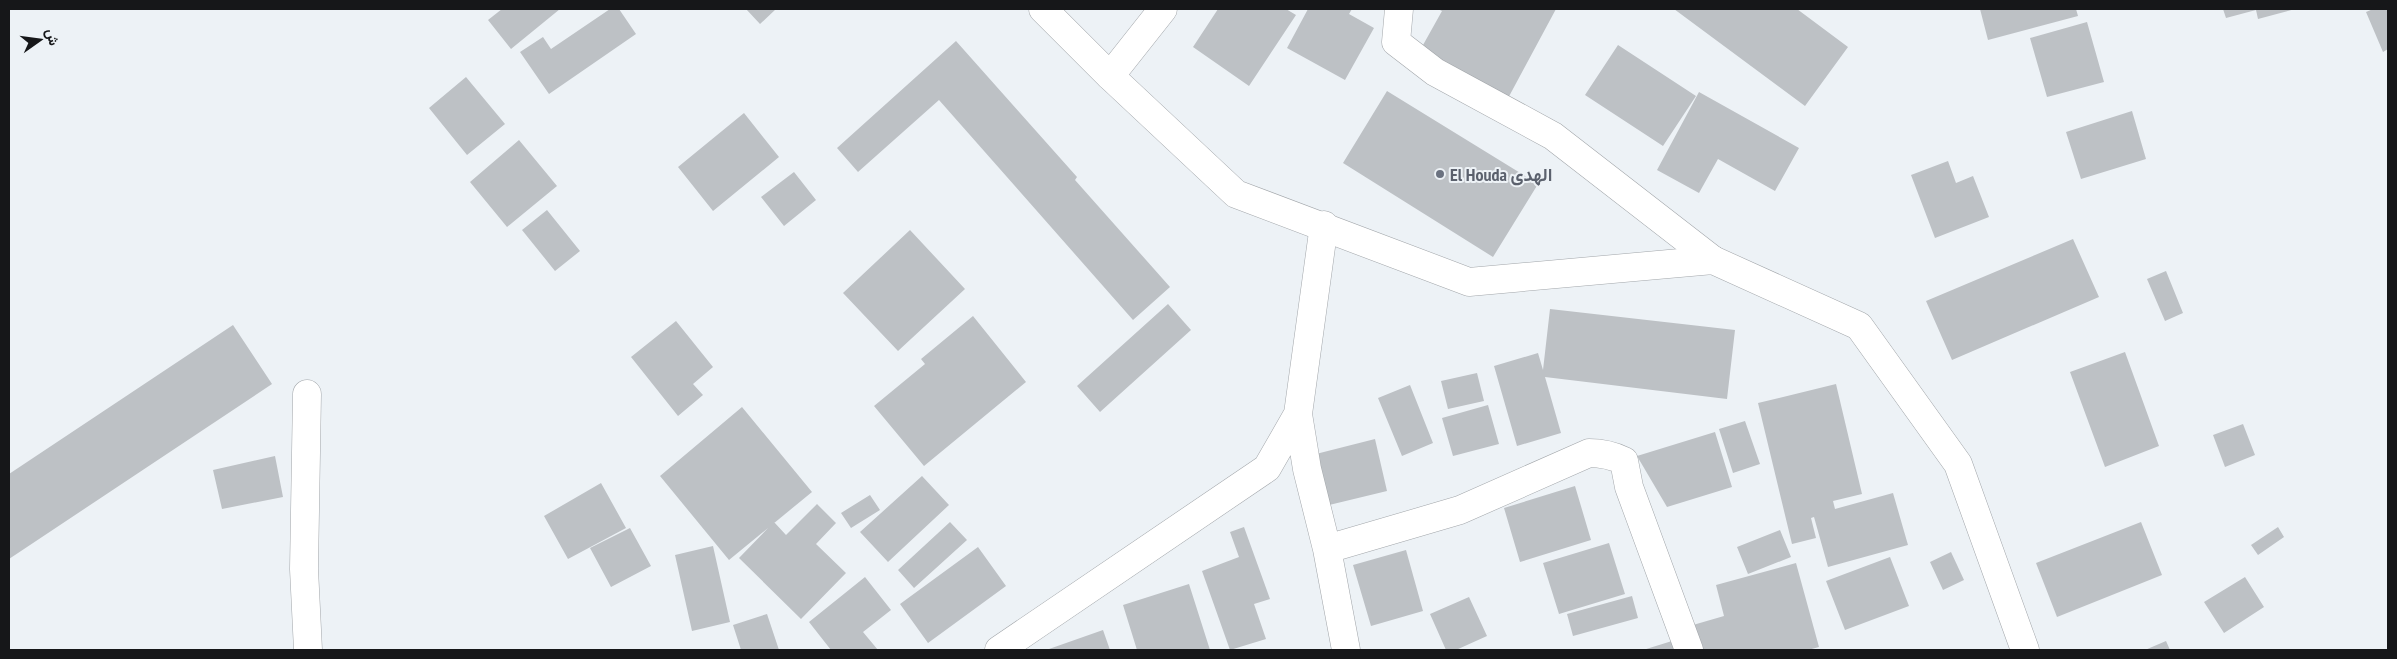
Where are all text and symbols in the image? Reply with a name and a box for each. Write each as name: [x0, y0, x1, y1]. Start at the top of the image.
north arrow: [15, 15, 65, 65]
text: ش: [42, 27, 63, 47]
place label: El Houda الهدى: [1450, 163, 1552, 186]
marker: El Houda الهدى: [1434, 168, 1446, 180]

